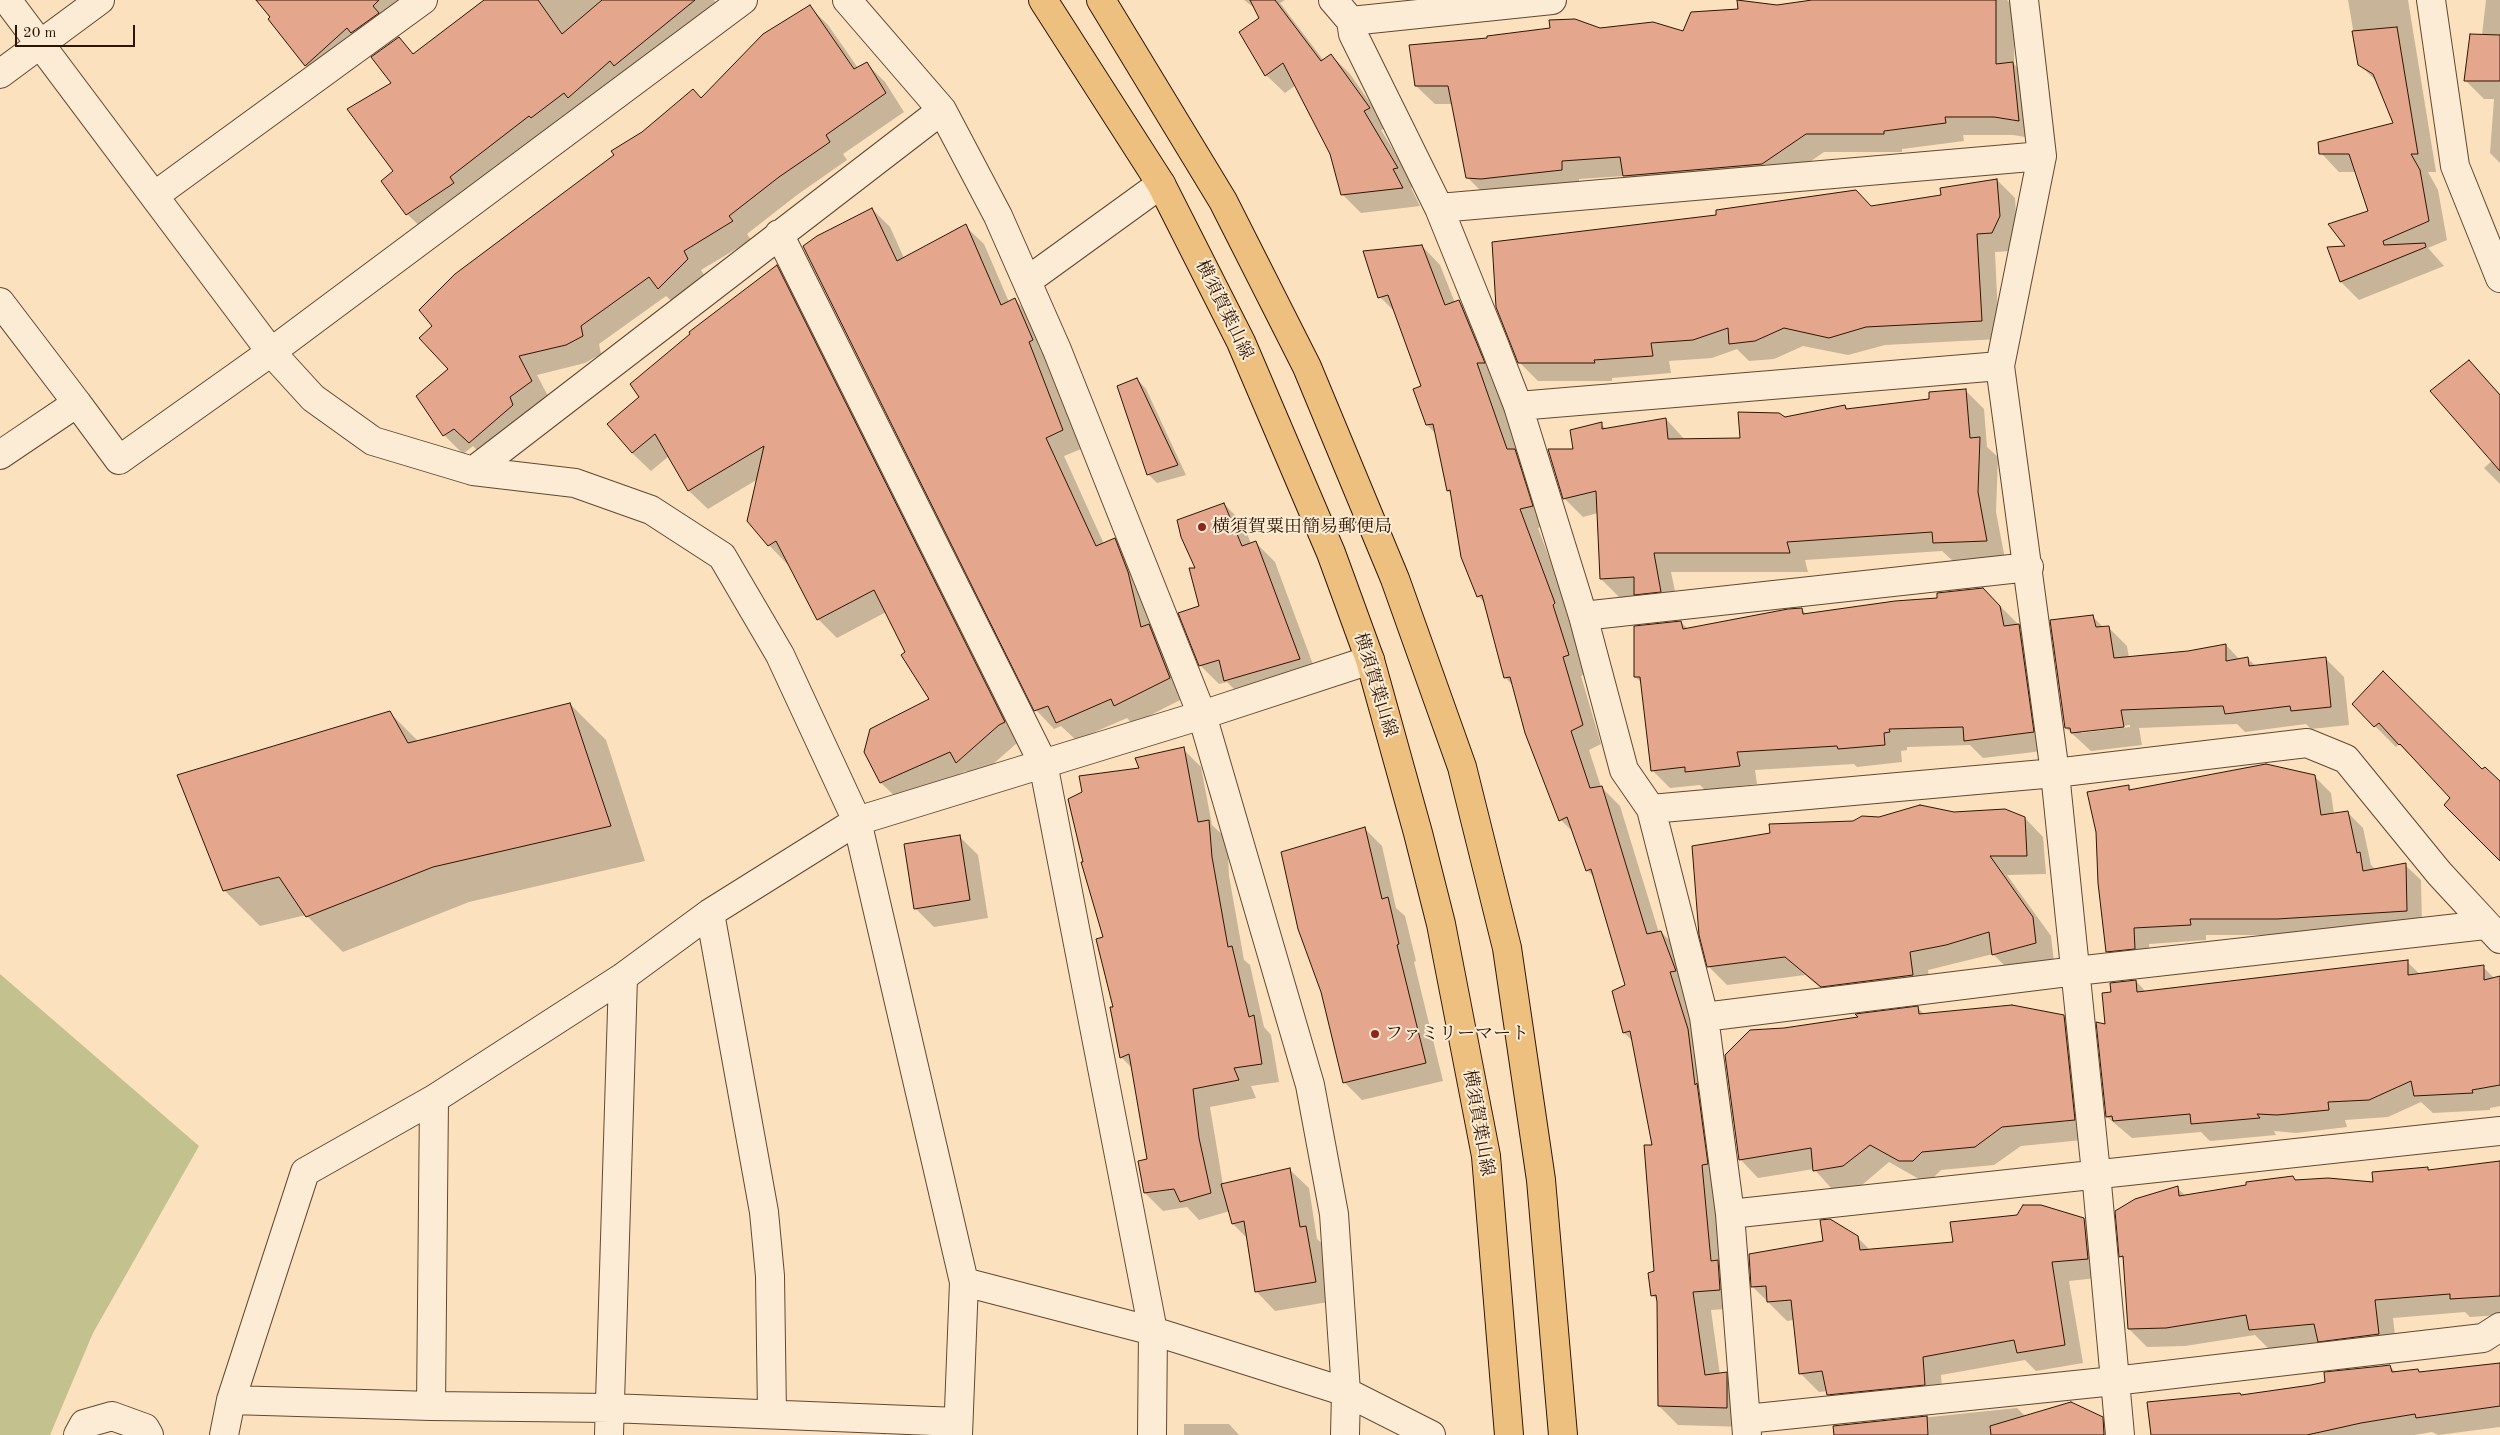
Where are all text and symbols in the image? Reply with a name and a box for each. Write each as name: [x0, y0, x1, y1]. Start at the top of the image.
scale bar: [18, 15, 138, 47]
text: 20 m: [23, 26, 57, 41]
street label: 横須賀葉山線: [1191, 257, 1257, 363]
place label: 横須賀粟田簡易郵便局: [1212, 516, 1392, 538]
marker: 横須賀粟田簡易郵便局: [1196, 521, 1208, 533]
street label: 横須賀葉山線: [1349, 630, 1401, 740]
place label: ファミリーマート: [1385, 1023, 1529, 1045]
marker: ファミリーマート: [1369, 1028, 1381, 1040]
street label: 横須賀葉山線: [1458, 1068, 1498, 1178]

